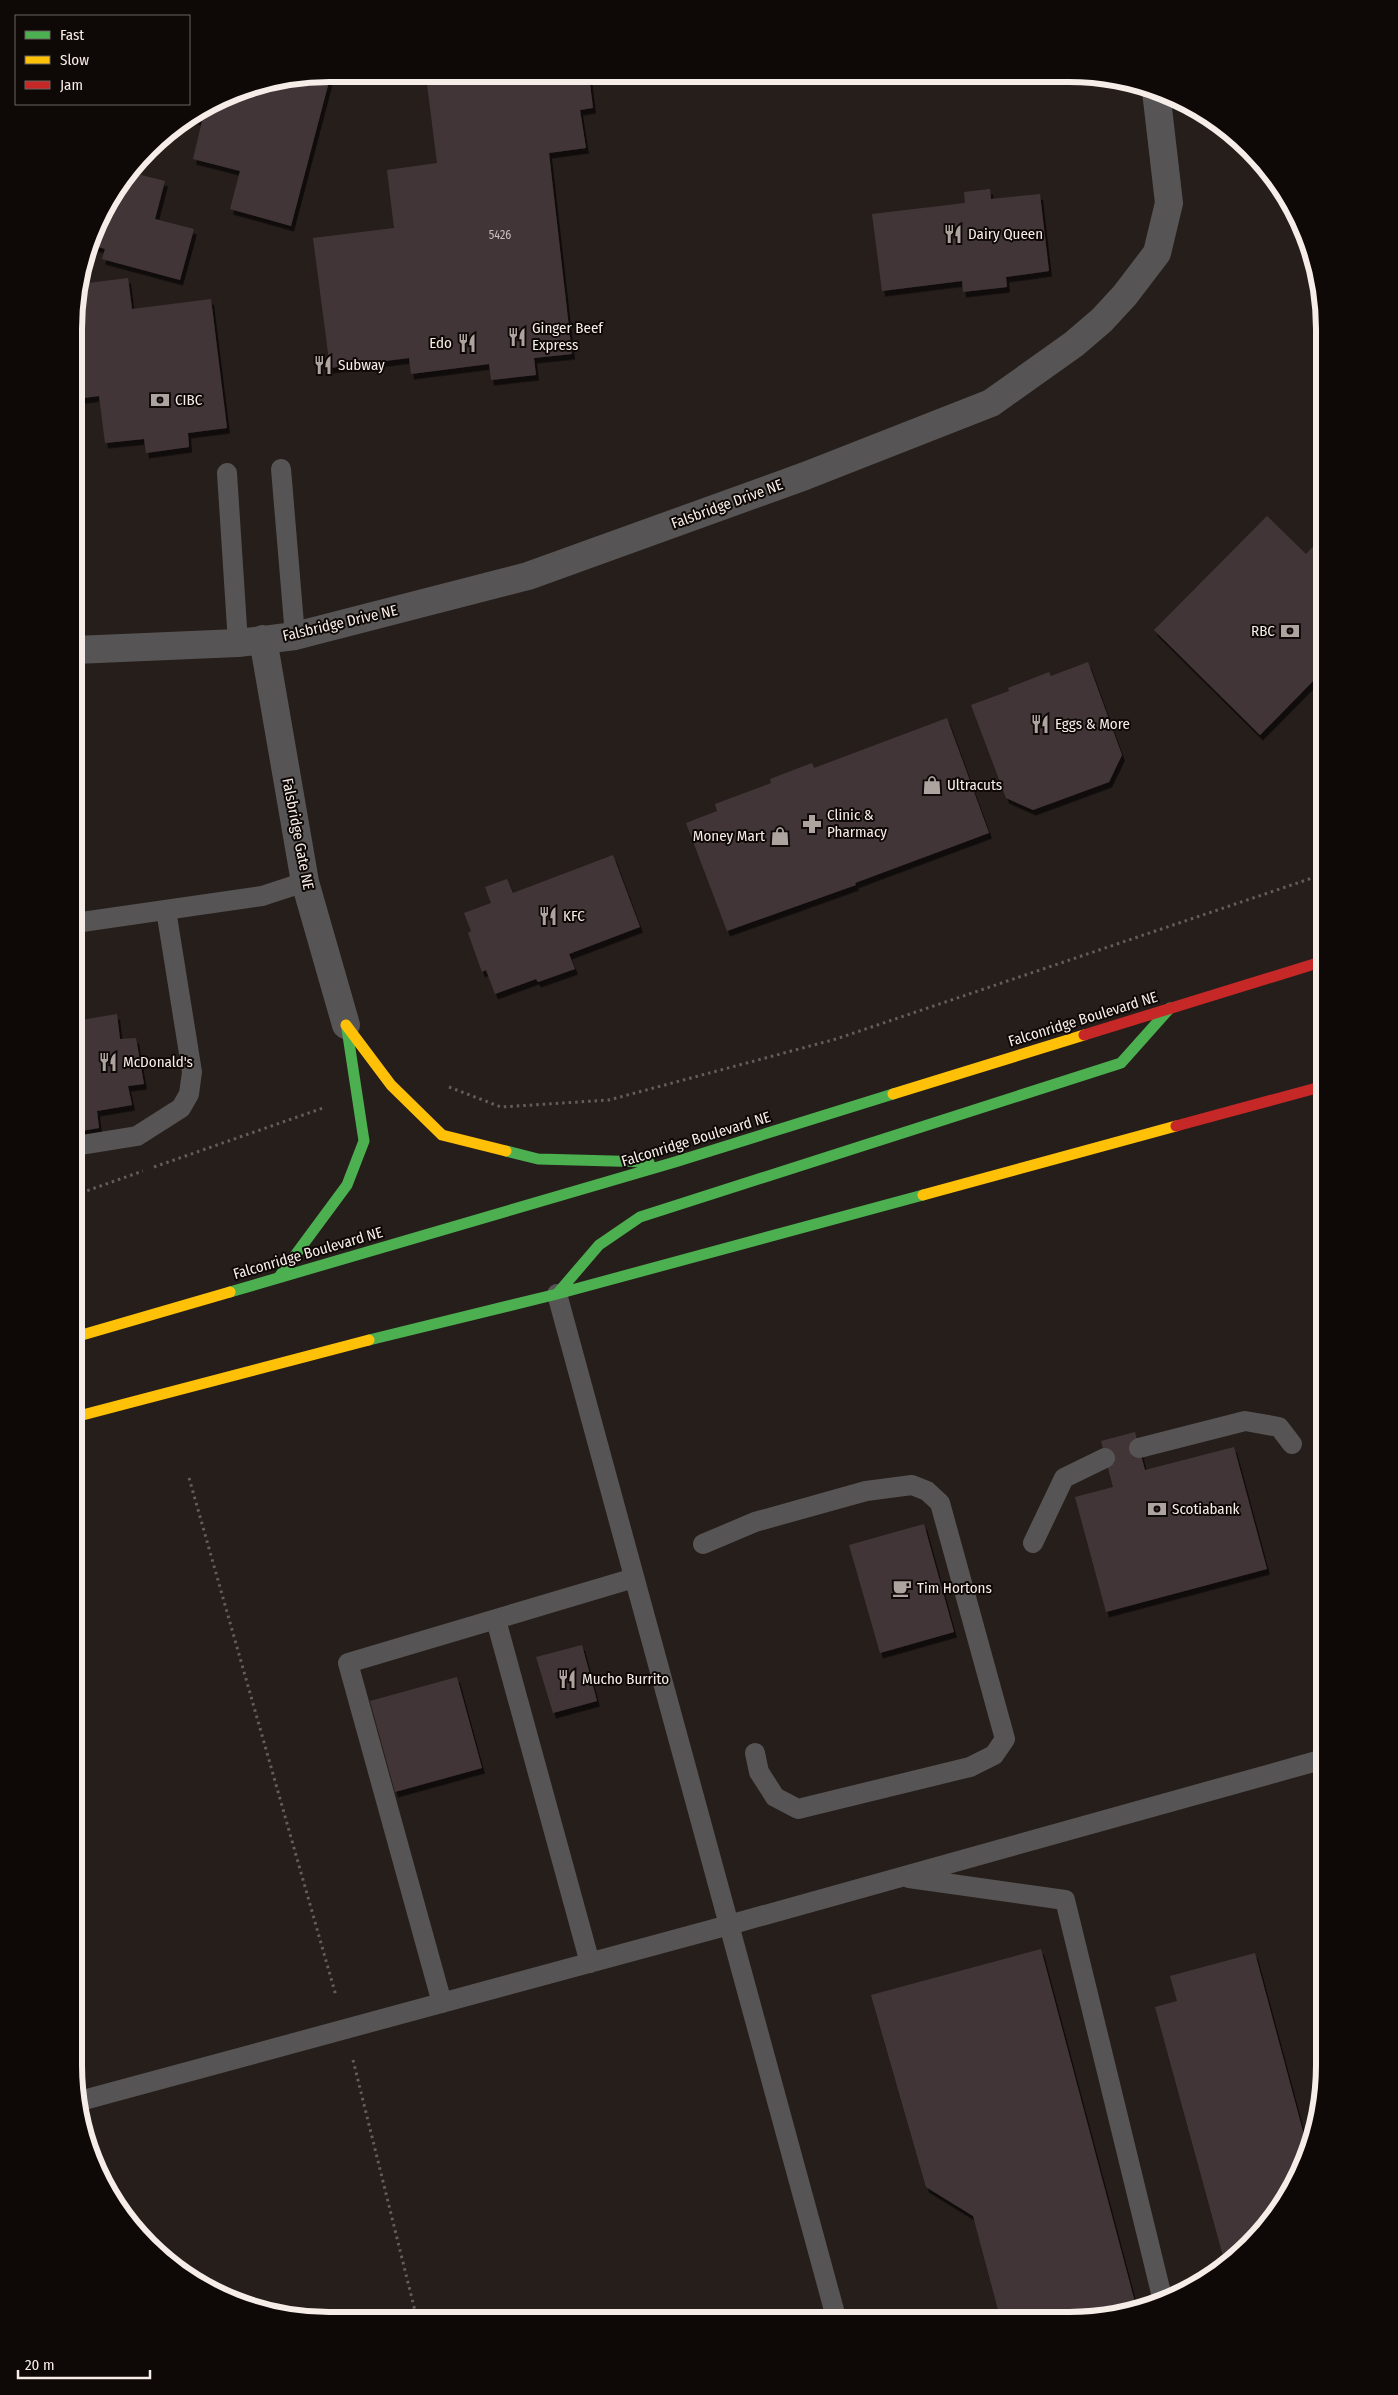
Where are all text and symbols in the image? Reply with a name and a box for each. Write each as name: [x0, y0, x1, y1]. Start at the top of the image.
legend: [15, 15, 190, 105]
text: Fast: [60, 26, 84, 44]
text: Slow: [60, 51, 89, 69]
text: Jam: [60, 76, 83, 94]
restaurant icon: Dairy Queen: [942, 223, 964, 245]
place label: Dairy Queen: [968, 225, 1043, 243]
house number: 5426: [489, 228, 511, 242]
place label: Ginger Beef Express: [532, 319, 604, 354]
restaurant icon: Ginger Beef Express: [506, 326, 528, 348]
restaurant icon: Edo: [456, 332, 478, 354]
place label: Edo: [429, 334, 452, 352]
restaurant icon: Subway: [312, 354, 334, 376]
place label: Subway: [338, 356, 385, 374]
bank icon: CIBC: [149, 389, 171, 411]
place label: CIBC: [175, 391, 203, 409]
street label: Falsbridge Drive NE: [669, 475, 785, 533]
street label: Falsbridge Drive NE: [281, 601, 399, 645]
bank icon: RBC: [1279, 620, 1301, 642]
place label: RBC: [1251, 622, 1275, 640]
restaurant icon: Eggs & More: [1029, 713, 1051, 735]
place label: Eggs & More: [1055, 715, 1130, 733]
shop icon: Ultracuts: [921, 774, 943, 796]
street label: Falsbridge Gate NE: [278, 776, 318, 892]
place label: Ultracuts: [947, 776, 1002, 794]
place label: Clinic & Pharmacy: [827, 806, 887, 841]
pharmacy icon: Clinic & Pharmacy: [801, 813, 823, 835]
shop icon: Money Mart: [769, 825, 791, 847]
place label: Money Mart: [693, 827, 765, 845]
restaurant icon: KFC: [537, 905, 559, 927]
place label: KFC: [563, 907, 585, 925]
street label: Falconridge Boulevard NE: [1006, 988, 1160, 1050]
restaurant icon: McDonald's: [97, 1051, 119, 1073]
place label: McDonald's: [123, 1053, 193, 1071]
street label: Falconridge Boulevard NE: [619, 1108, 773, 1170]
street label: Falconridge Boulevard NE: [231, 1223, 385, 1283]
bank icon: Scotiabank: [1146, 1498, 1168, 1520]
place label: Scotiabank: [1172, 1500, 1240, 1518]
cafe icon: Tim Hortons: [891, 1577, 913, 1599]
place label: Tim Hortons: [917, 1579, 992, 1597]
restaurant icon: Mucho Burrito: [556, 1668, 578, 1690]
place label: Mucho Burrito: [582, 1670, 669, 1688]
scale bar: [18, 2348, 150, 2380]
text: 20 m: [25, 2356, 55, 2374]

